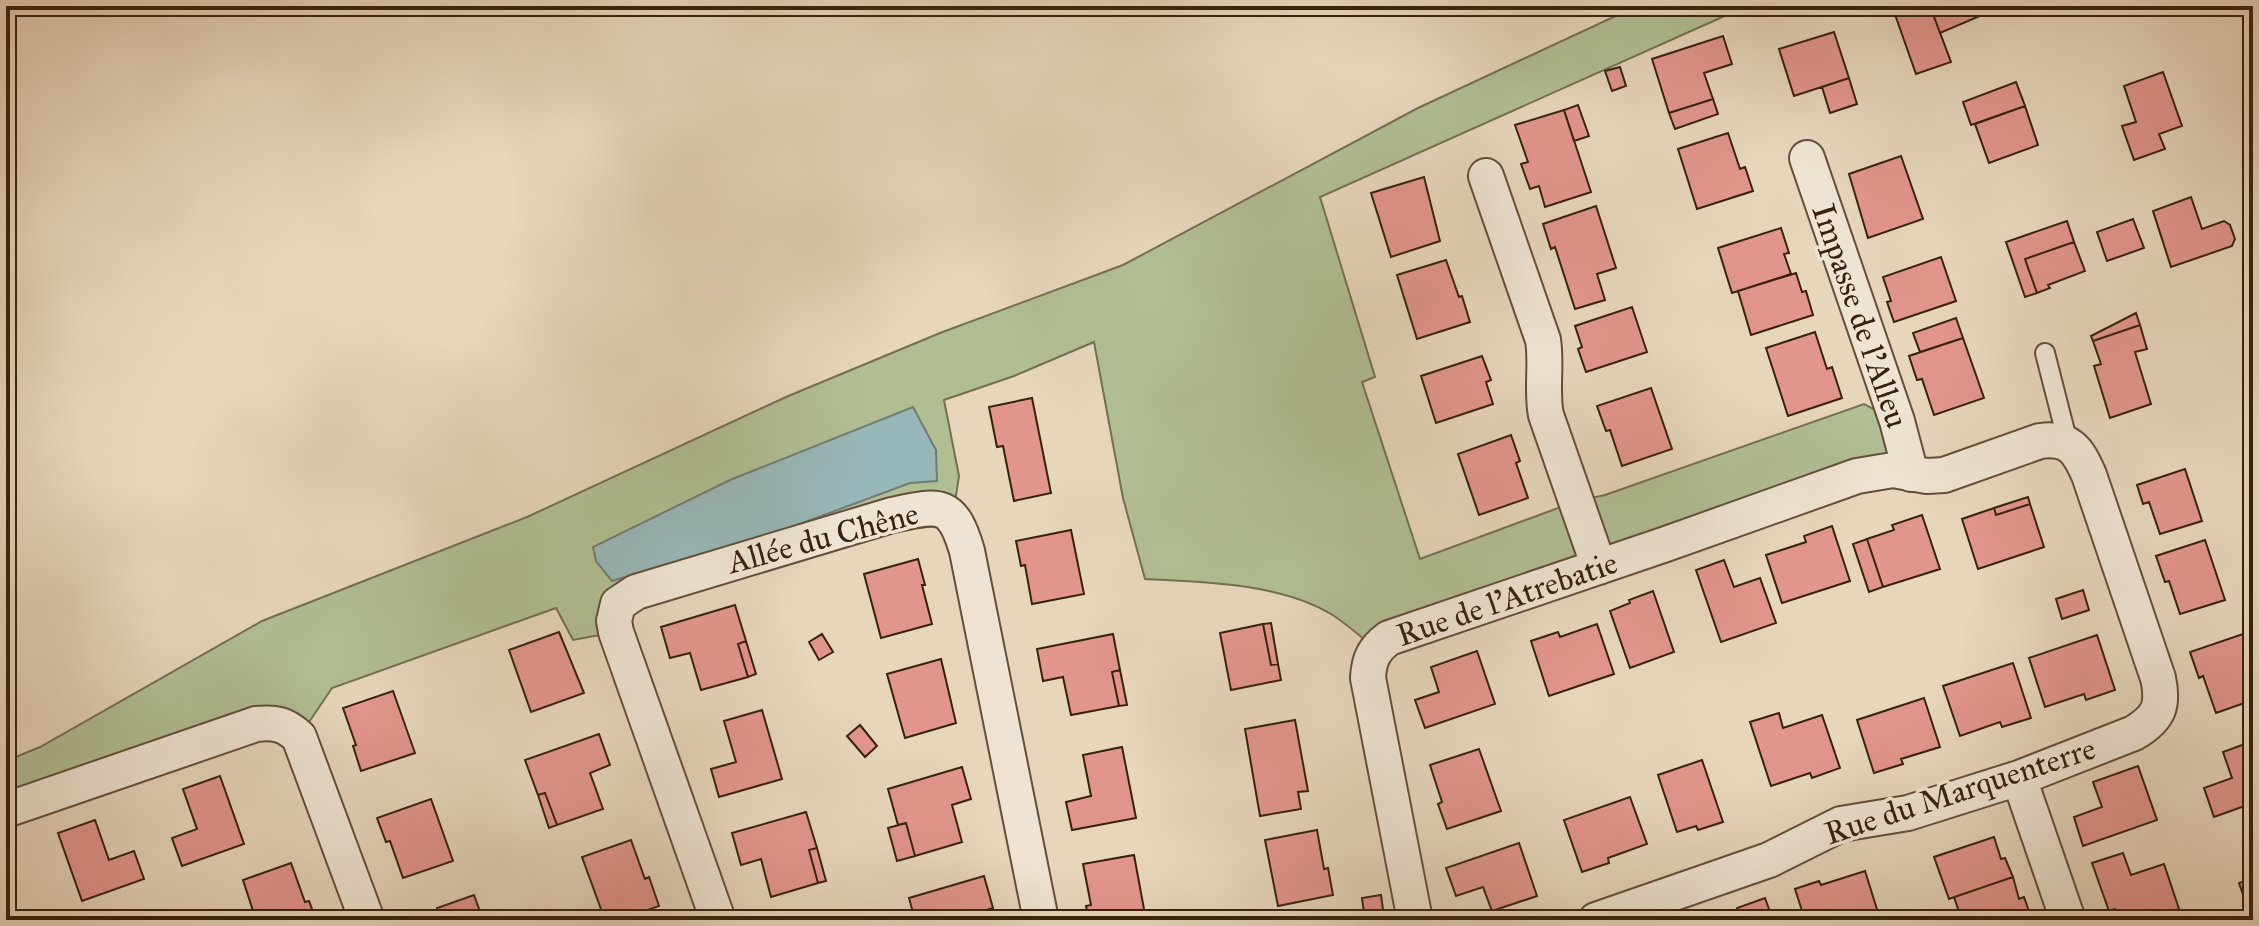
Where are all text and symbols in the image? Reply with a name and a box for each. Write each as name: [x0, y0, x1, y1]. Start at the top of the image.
street label: Impasse de l'Alleu: [1803, 199, 1917, 433]
street label: Allée du Chêne: [721, 494, 923, 583]
street label: Rue de l'Atrebatie: [1391, 543, 1623, 655]
street label: Rue du Marquenterre: [1820, 729, 2100, 853]

